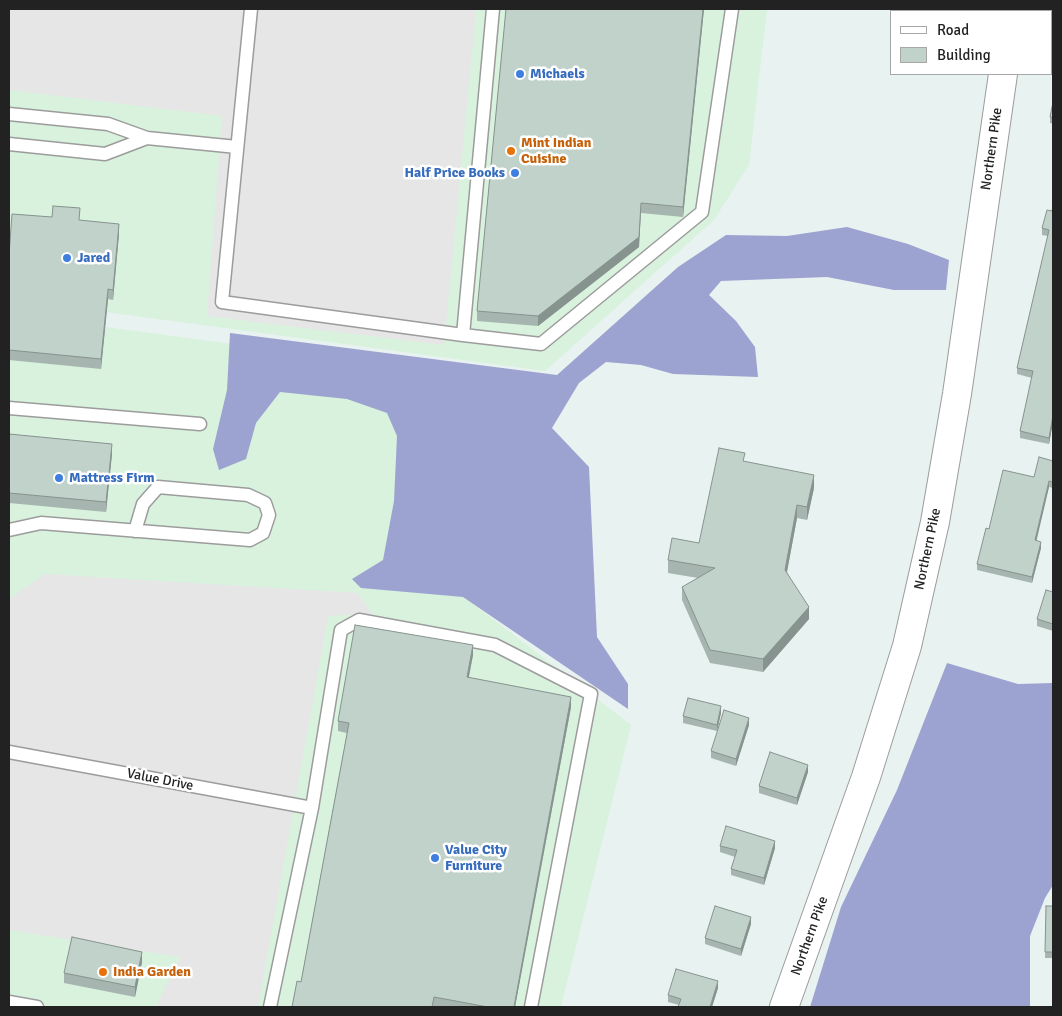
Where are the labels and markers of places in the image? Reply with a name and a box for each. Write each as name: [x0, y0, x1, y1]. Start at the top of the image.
place label: Michaels: [530, 66, 585, 82]
marker: Michaels: [514, 68, 526, 80]
place label: Mint Indian Cuisine: [521, 135, 591, 168]
marker: Mint Indian Cuisine: [505, 145, 517, 157]
place label: Half Price Books: [404, 165, 505, 181]
marker: Half Price Books: [509, 167, 521, 179]
place label: Jared: [77, 250, 110, 266]
marker: Jared: [61, 252, 73, 264]
place label: Mattress Firm: [69, 470, 155, 486]
marker: Mattress Firm: [53, 472, 65, 484]
place label: Value City Furniture: [445, 842, 507, 874]
marker: Value City Furniture: [429, 852, 441, 864]
place label: India Garden: [113, 964, 191, 980]
marker: India Garden: [97, 966, 109, 978]

